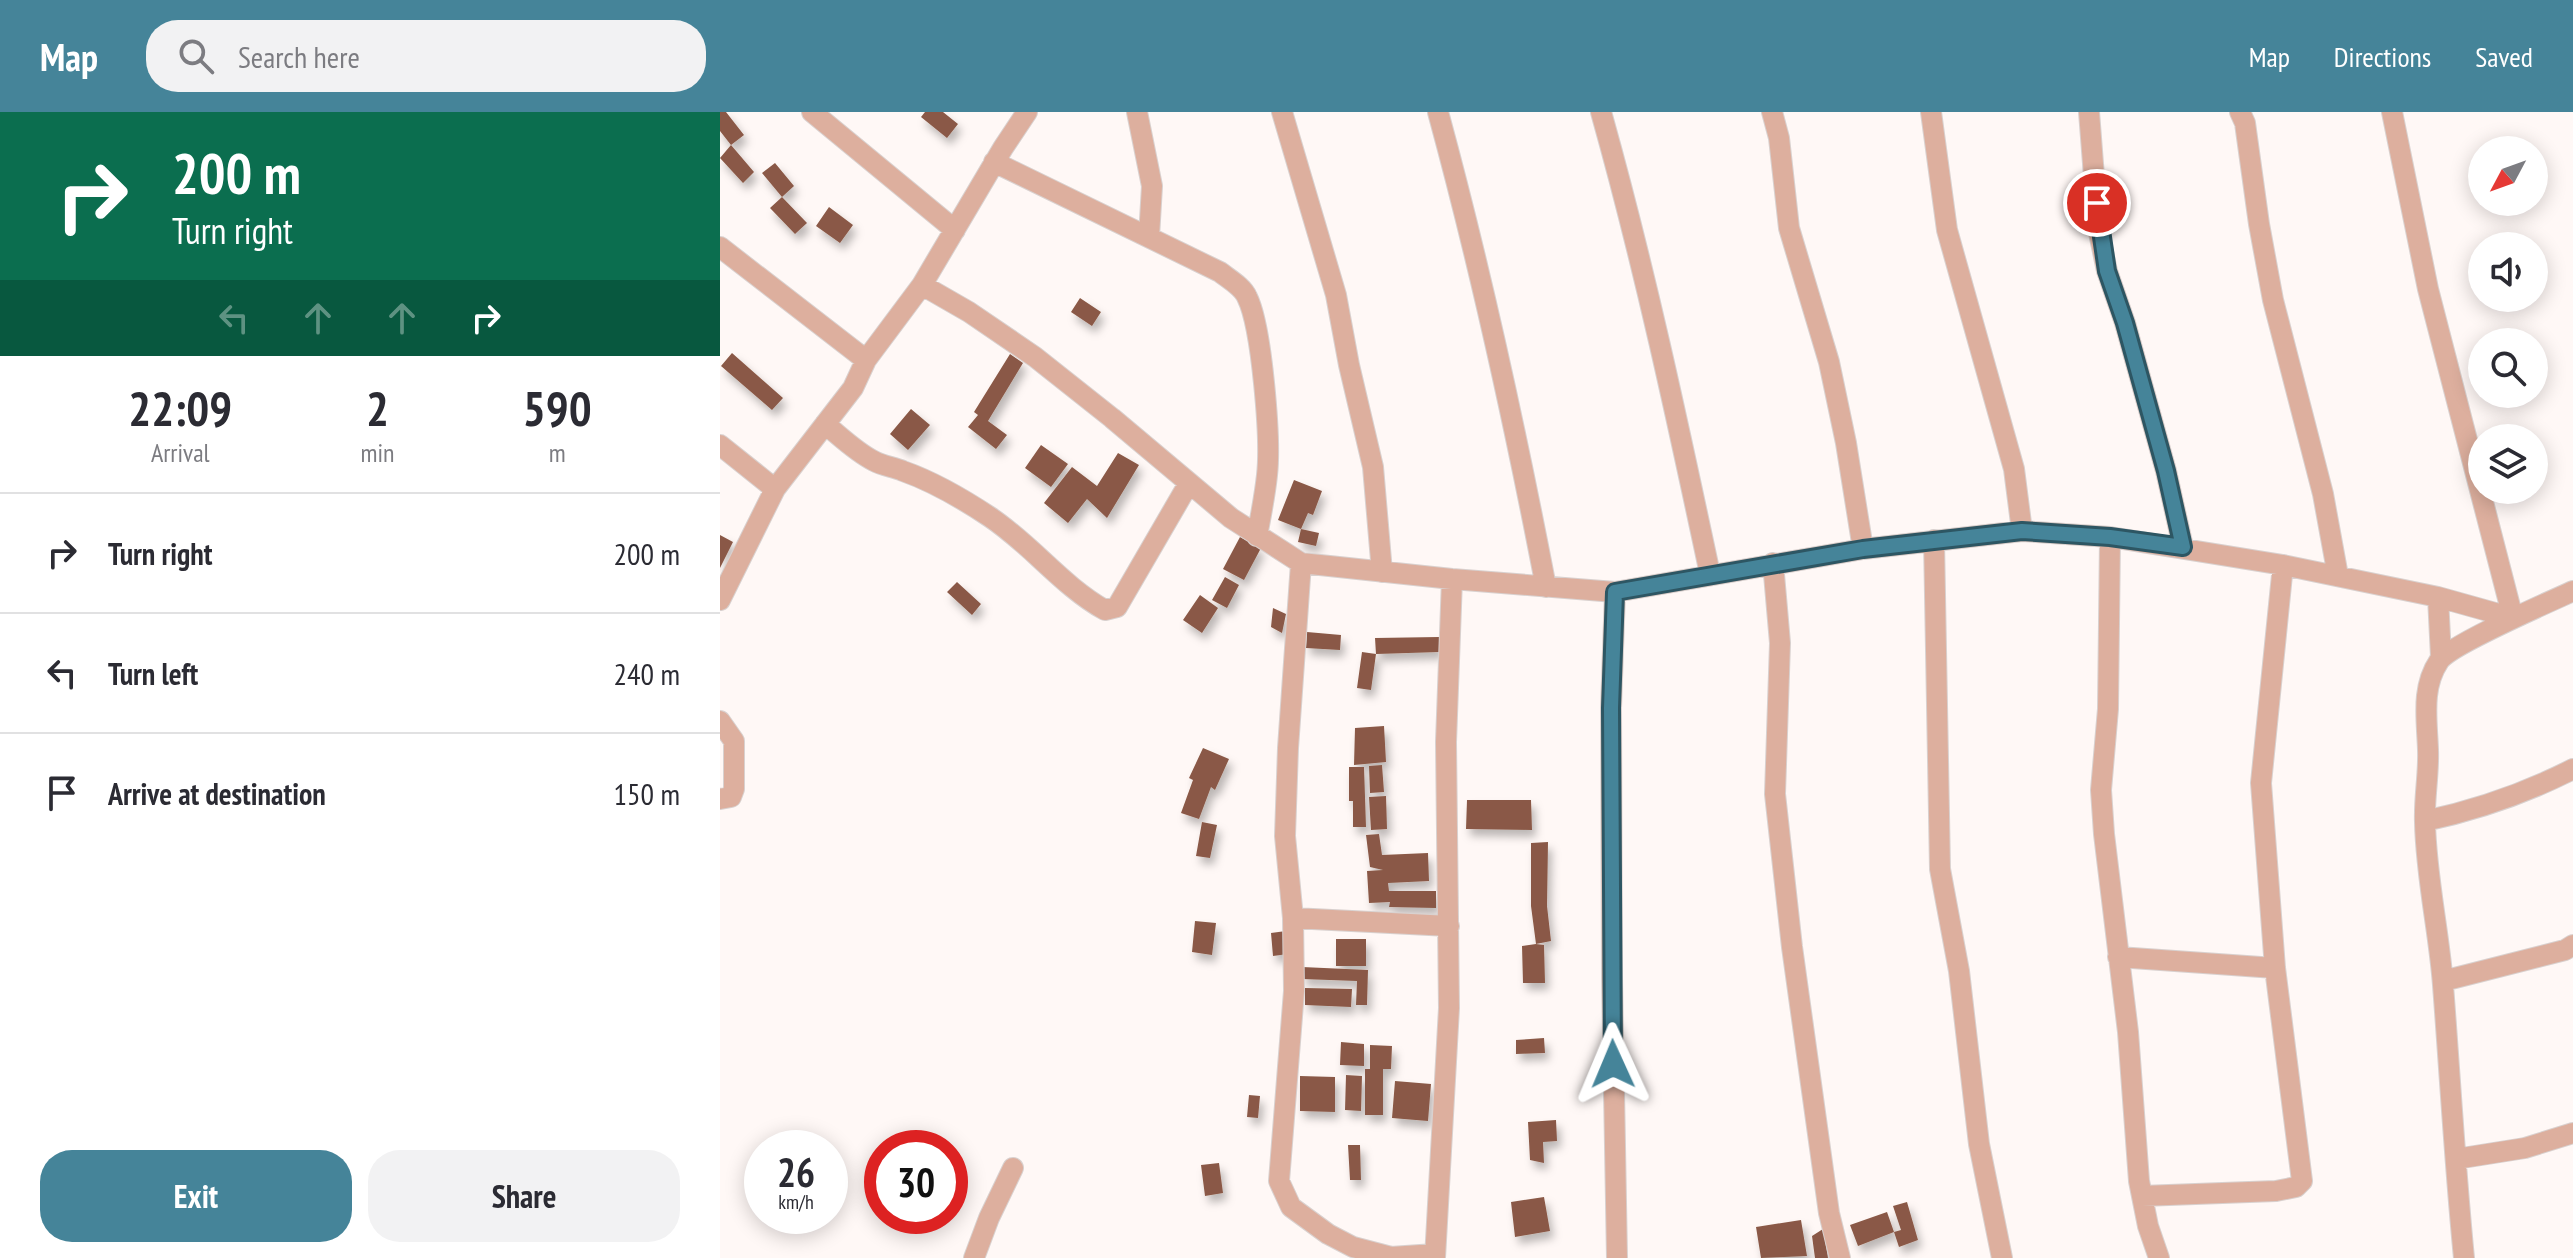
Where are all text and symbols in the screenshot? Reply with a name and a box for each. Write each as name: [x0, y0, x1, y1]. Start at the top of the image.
search box: [146, 20, 706, 92]
text: Map: [40, 32, 98, 81]
icon: search: [174, 34, 218, 78]
text: Search here: [238, 37, 360, 76]
text: Map: [2249, 38, 2290, 75]
text: Directions: [2334, 38, 2431, 75]
text: Saved: [2475, 38, 2533, 75]
north arrow: [2468, 136, 2548, 216]
map controls: [2468, 136, 2548, 504]
text: 200 m: [172, 137, 301, 209]
icon: right: [40, 144, 144, 248]
pin: [2063, 169, 2131, 237]
icon: arrive: [2075, 181, 2119, 225]
text: Turn right: [172, 207, 293, 254]
button: sound: [2468, 232, 2548, 312]
icon: left: [212, 296, 256, 340]
icon: ahead: [296, 296, 340, 340]
icon: ahead: [380, 296, 424, 340]
icon: right: [464, 296, 508, 340]
button: search: [2468, 328, 2548, 408]
text: 22:09: [128, 377, 232, 439]
text: 2: [366, 377, 389, 439]
text: 590: [523, 377, 592, 439]
button: layers: [2468, 424, 2548, 504]
text: Arrival: [151, 436, 210, 469]
text: min: [360, 436, 394, 469]
text: m: [549, 436, 566, 469]
icon: right: [40, 531, 84, 575]
text: Turn right: [108, 534, 212, 573]
text: 200 m: [614, 534, 680, 573]
icon: left: [40, 651, 84, 695]
text: Turn left: [108, 654, 198, 693]
text: 240 m: [614, 654, 680, 693]
icon: arrive: [40, 771, 84, 815]
text: Arrive at destination: [108, 774, 326, 813]
text: 150 m: [614, 774, 680, 813]
position arrow: [1571, 1022, 1655, 1106]
speed limit sign: 30: [864, 1130, 968, 1234]
text: 26: [777, 1146, 815, 1198]
button: Exit: [40, 1150, 352, 1242]
button: Share: [368, 1150, 680, 1242]
text: km/h: [778, 1189, 814, 1215]

